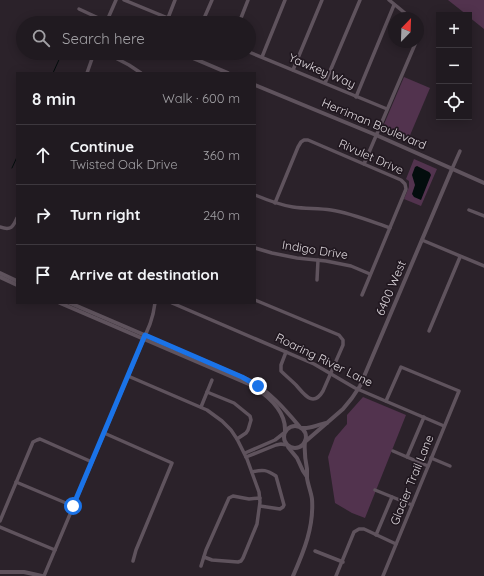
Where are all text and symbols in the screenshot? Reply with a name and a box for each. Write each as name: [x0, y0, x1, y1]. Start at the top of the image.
north arrow: [388, 12, 424, 48]
map controls: [436, 12, 472, 120]
button: +: [436, 12, 472, 48]
search box: [16, 16, 256, 60]
icon: search: [30, 27, 52, 49]
text: Search here: [62, 29, 145, 48]
button: −: [436, 48, 472, 84]
street label: Yawkey Way: [287, 50, 358, 91]
button: locate: [436, 84, 472, 120]
text: 8 min: [32, 88, 76, 109]
text: Walk · 600 m: [162, 90, 240, 106]
street label: Herriman Boulevard: [320, 95, 429, 152]
street label: Rivulet Drive: [336, 136, 406, 178]
text: Continue: [70, 137, 134, 156]
icon: ahead: [32, 144, 54, 166]
text: 360 m: [203, 147, 240, 163]
text: Twisted Oak Drive: [70, 156, 178, 172]
icon: right: [32, 204, 54, 226]
text: Turn right: [70, 205, 141, 224]
text: 240 m: [203, 207, 240, 223]
street label: Indigo Drive: [281, 237, 349, 262]
street label: 6400 West: [372, 258, 409, 318]
icon: arrive: [32, 264, 54, 286]
text: Arrive at destination: [70, 265, 219, 284]
street label: Roaring River Lane: [273, 330, 375, 390]
route end: [249, 377, 267, 395]
street label: Glacier Trail Lane: [387, 432, 437, 527]
route start: [64, 497, 82, 515]

